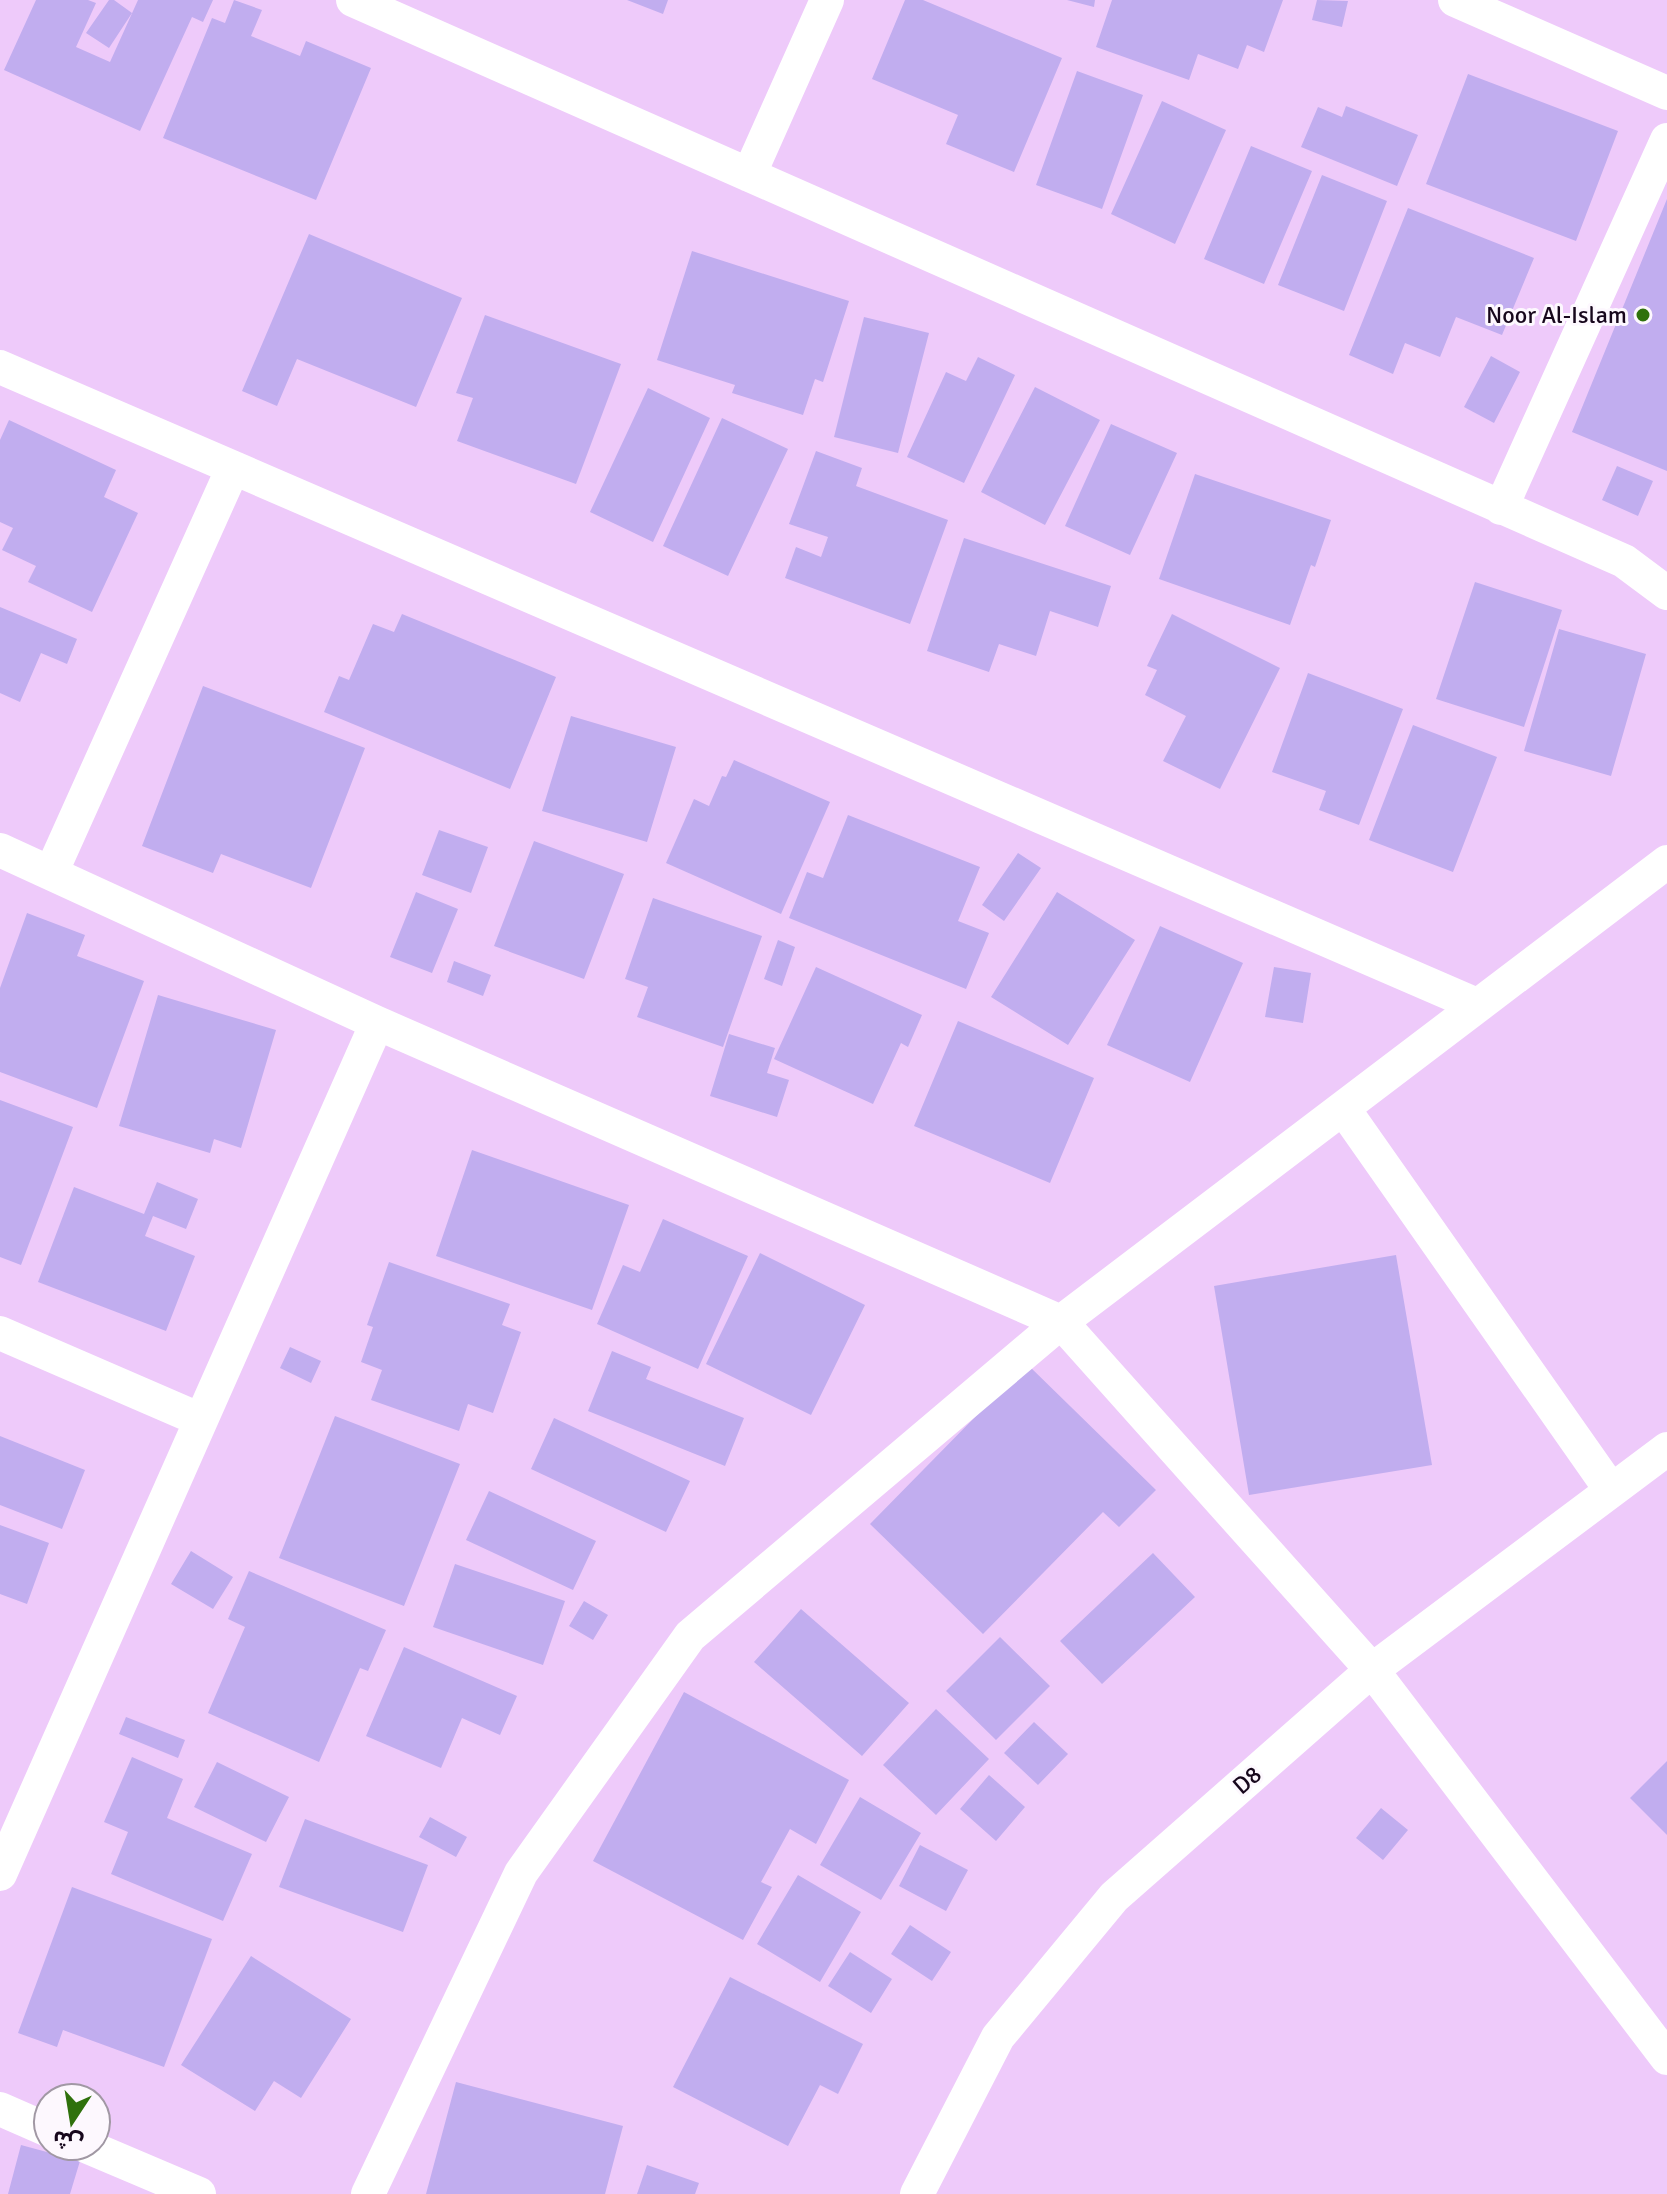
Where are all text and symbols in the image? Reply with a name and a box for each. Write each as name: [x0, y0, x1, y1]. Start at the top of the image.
place label: Noor Al-Islam: [1486, 300, 1627, 330]
marker: Noor Al-Islam: [1634, 306, 1652, 324]
street label: D8: [1226, 1759, 1268, 1801]
north arrow: [32, 2082, 112, 2162]
text: ش: [50, 2125, 85, 2157]

